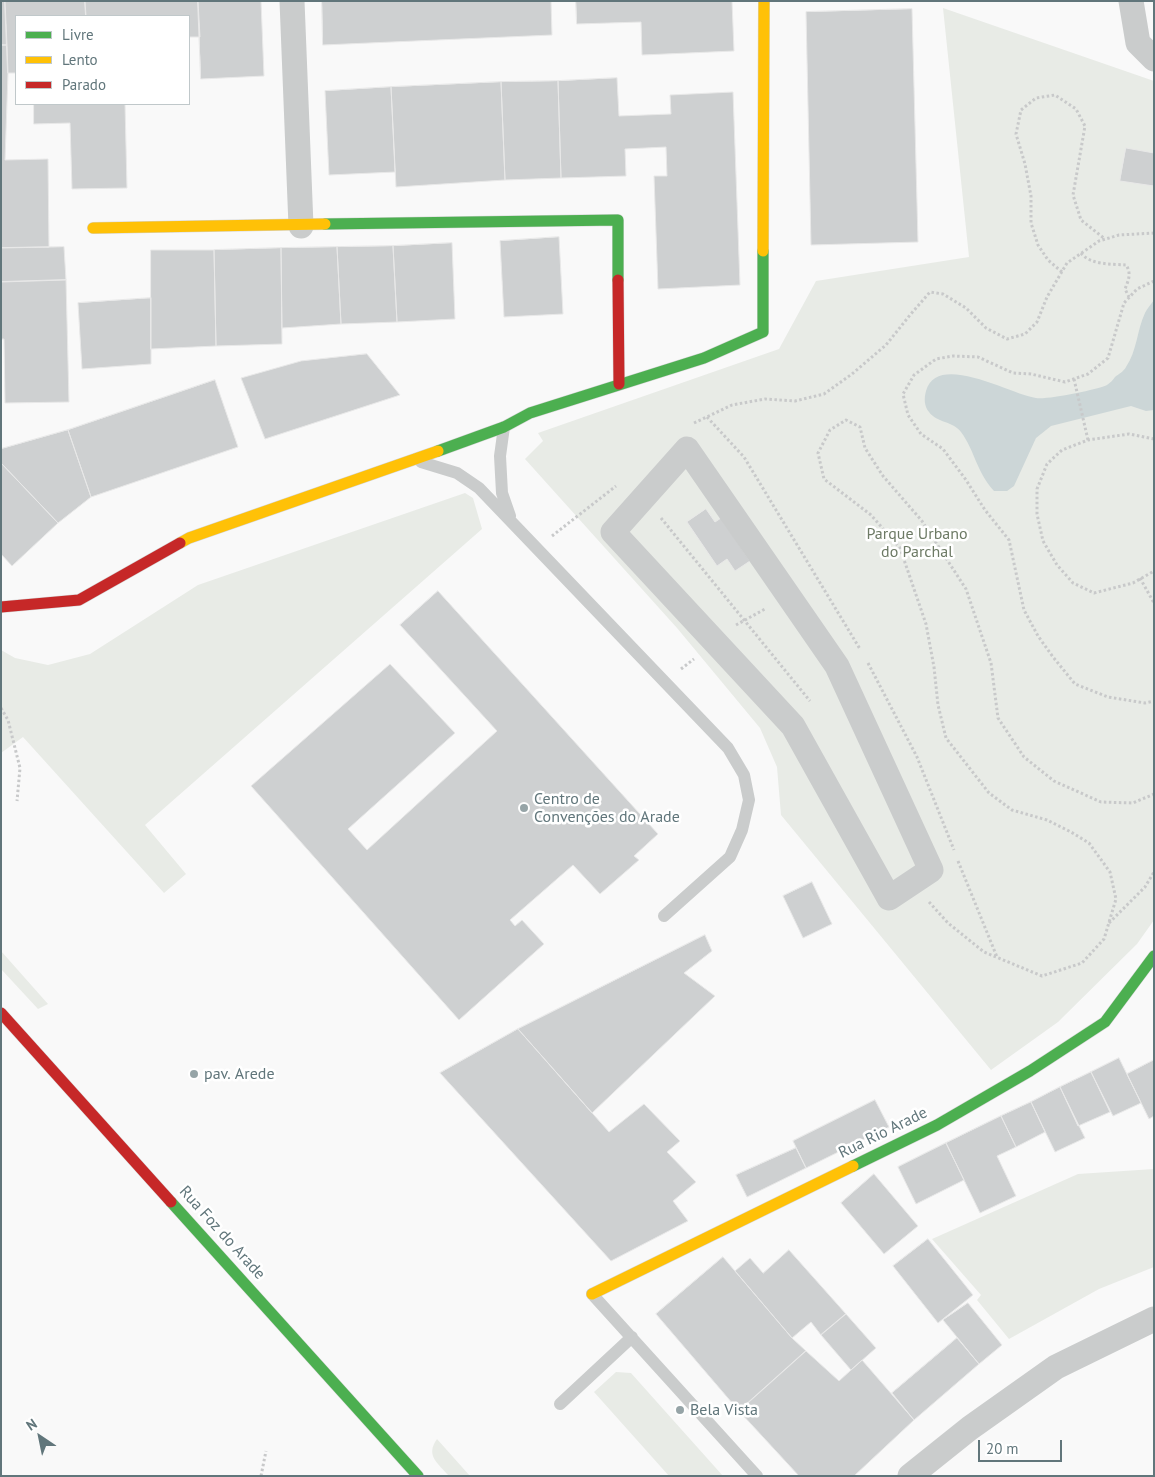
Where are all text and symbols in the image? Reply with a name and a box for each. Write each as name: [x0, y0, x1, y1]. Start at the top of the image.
legend: [15, 15, 190, 105]
text: Livre: [62, 25, 94, 44]
text: Lento: [62, 50, 98, 69]
text: Parado: [62, 75, 106, 94]
park label: Parque Urbano do Parchal: [866, 524, 968, 562]
place label: Centro de Convenções do Arade: [534, 789, 680, 827]
marker: Centro de Convenções do Arade: [518, 802, 530, 814]
place label: pav. Arede: [204, 1064, 275, 1084]
marker: pav. Arede: [188, 1068, 200, 1080]
street label: Rua Rio Arade: [836, 1103, 930, 1163]
street label: Rua Foz do Arade: [175, 1182, 269, 1284]
place label: Bela Vista: [690, 1400, 758, 1420]
marker: Bela Vista: [674, 1404, 686, 1416]
north arrow: [15, 1412, 65, 1462]
text: N: [23, 1415, 40, 1435]
scale bar: [980, 1430, 1064, 1462]
text: 20 m: [986, 1439, 1019, 1458]

